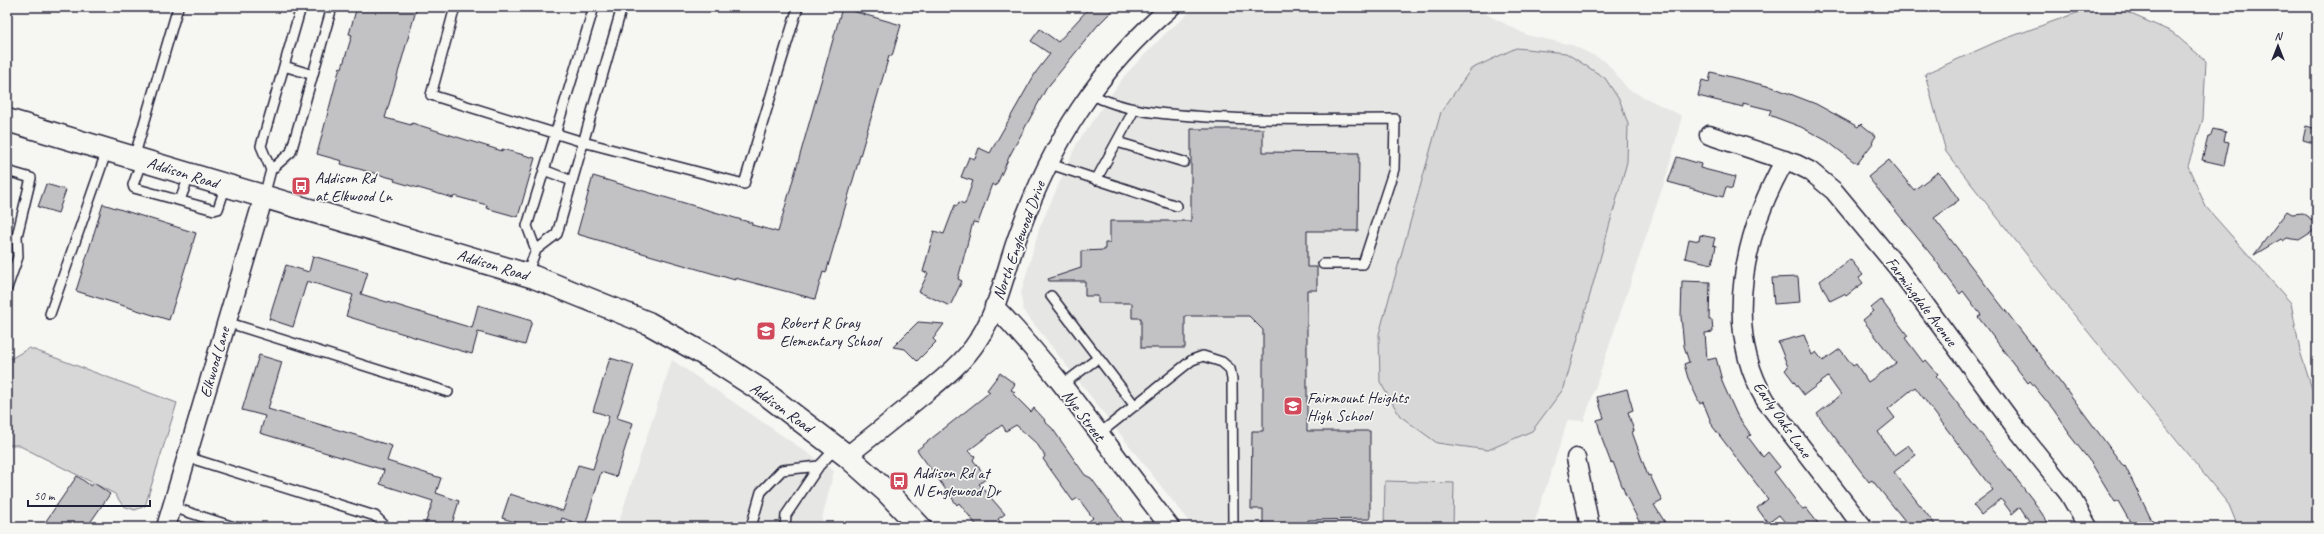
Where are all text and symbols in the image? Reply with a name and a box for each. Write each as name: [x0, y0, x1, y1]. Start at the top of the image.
north arrow: [2258, 26, 2298, 66]
text: N: [2275, 29, 2284, 43]
street label: Addison Road: [145, 153, 223, 194]
place label: Addison Rd at Elkwood Ln: [315, 168, 393, 206]
bus stop icon: Addison Rd at Elkwood Ln: [290, 175, 312, 197]
street label: North Englewood Drive: [988, 176, 1050, 303]
street label: Addison Road: [455, 245, 533, 286]
street label: Farmingdale Avenue: [1881, 253, 1962, 352]
place label: Robert R Gray Elementary School: [780, 313, 883, 351]
school or university icon: Robert R Gray Elementary School: [755, 320, 777, 342]
street label: Elkwood Lane: [195, 323, 235, 400]
street label: Addison Road: [746, 378, 819, 439]
street label: Early Oaks Lane: [1749, 378, 1817, 463]
street label: Nye Street: [1057, 386, 1110, 447]
place label: Fairmount Heights High School: [1307, 388, 1410, 426]
school or university icon: Fairmount Heights High School: [1282, 395, 1304, 417]
place label: Addison Rd at N Englewood Dr: [913, 463, 1002, 501]
bus stop icon: Addison Rd at N Englewood Dr: [888, 470, 910, 492]
scale bar: [28, 482, 150, 508]
text: 50 m: [34, 488, 56, 504]

